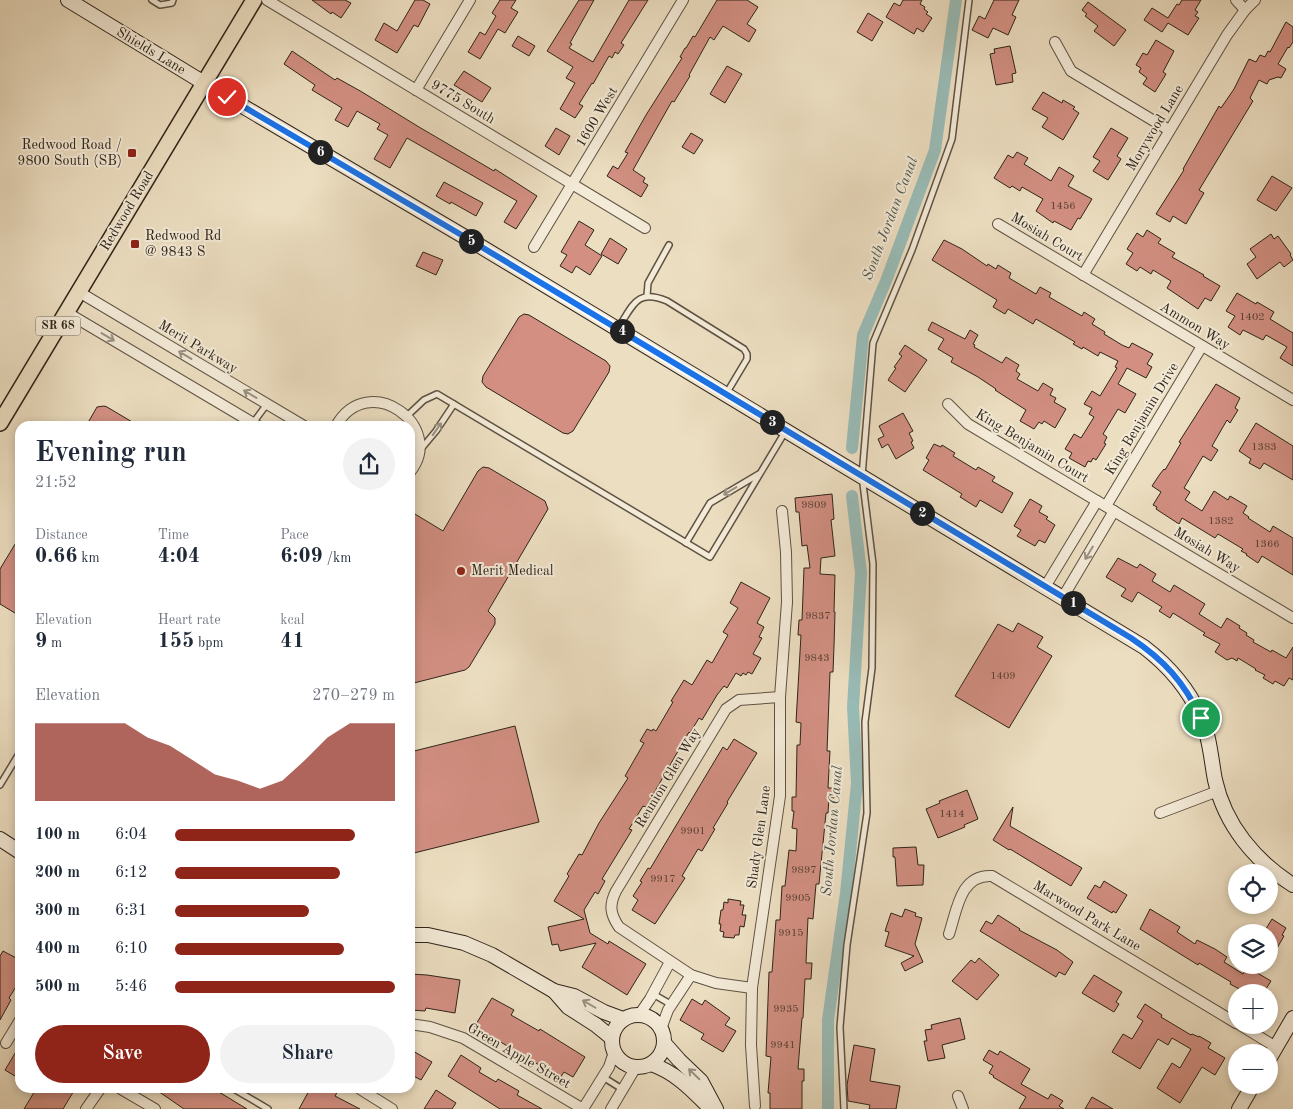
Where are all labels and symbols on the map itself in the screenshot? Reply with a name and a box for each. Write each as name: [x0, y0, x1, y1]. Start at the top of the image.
street label: Shields Lane: [114, 25, 188, 77]
pin: [206, 76, 248, 118]
street label: 9775 South: [429, 77, 498, 127]
street label: Morywood Lane: [1124, 83, 1186, 173]
street label: 1600 West: [574, 84, 620, 150]
place label: Redwood Road / 9800 South (SB): [17, 138, 122, 168]
pin: 6: [308, 140, 332, 164]
marker: Redwood Road / 9800 South (SB): [126, 147, 138, 159]
water label: South Jordan Canal: [861, 155, 922, 283]
street label: Redwood Road: [98, 169, 156, 253]
house number: 1456: [1050, 201, 1076, 212]
street label: Mosiah Court: [1008, 210, 1086, 264]
pin: 5: [458, 228, 484, 254]
place label: Redwood Rd @ 9843 S: [145, 229, 221, 259]
marker: Redwood Rd @ 9843 S: [129, 238, 141, 250]
street label: Ammon Way: [1157, 300, 1233, 353]
house number: 1402: [1239, 312, 1265, 323]
road number: SR 68: [36, 316, 80, 336]
street label: Merit Parkway: [156, 318, 241, 376]
pin: 4: [610, 318, 634, 344]
one-way arrow: [101, 333, 115, 343]
one-way arrow: [178, 349, 192, 359]
street label: King Benjamin Drive: [1103, 360, 1181, 478]
one-way arrow: [244, 389, 258, 399]
street label: King Benjamin Court: [973, 407, 1091, 485]
pin: 3: [760, 410, 784, 434]
one-way arrow: [432, 422, 442, 436]
house number: 1383: [1251, 442, 1277, 453]
one-way arrow: [723, 486, 737, 496]
house number: 9809: [801, 500, 827, 511]
pin: 2: [910, 500, 934, 526]
house number: 1382: [1208, 516, 1234, 527]
street label: Mosiah Way: [1171, 525, 1243, 576]
house number: 1366: [1254, 539, 1280, 550]
one-way arrow: [1084, 546, 1094, 560]
place label: Merit Medical: [471, 564, 554, 578]
marker: Merit Medical: [455, 565, 467, 577]
pin: 1: [1060, 590, 1086, 616]
house number: 9837: [805, 611, 831, 622]
house number: 9843: [804, 653, 830, 664]
house number: 1409: [990, 671, 1016, 682]
pin: [1180, 697, 1222, 739]
street label: Reunion Glen Way: [633, 725, 704, 830]
water label: South Jordan Canal: [820, 765, 846, 897]
street label: Shady Glen Lane: [745, 785, 773, 889]
house number: 1414: [939, 809, 965, 820]
house number: 9901: [680, 826, 706, 837]
house number: 9897: [791, 865, 817, 876]
house number: 9917: [650, 874, 676, 885]
street label: Marwood Park Lane: [1031, 878, 1143, 954]
house number: 9905: [785, 893, 811, 904]
house number: 9915: [778, 928, 804, 939]
one-way arrow: [582, 999, 597, 1008]
house number: 9935: [773, 1004, 799, 1015]
street label: Green Apple Street: [465, 1021, 573, 1091]
house number: 9941: [770, 1040, 796, 1051]
one-way arrow: [687, 1068, 700, 1080]

